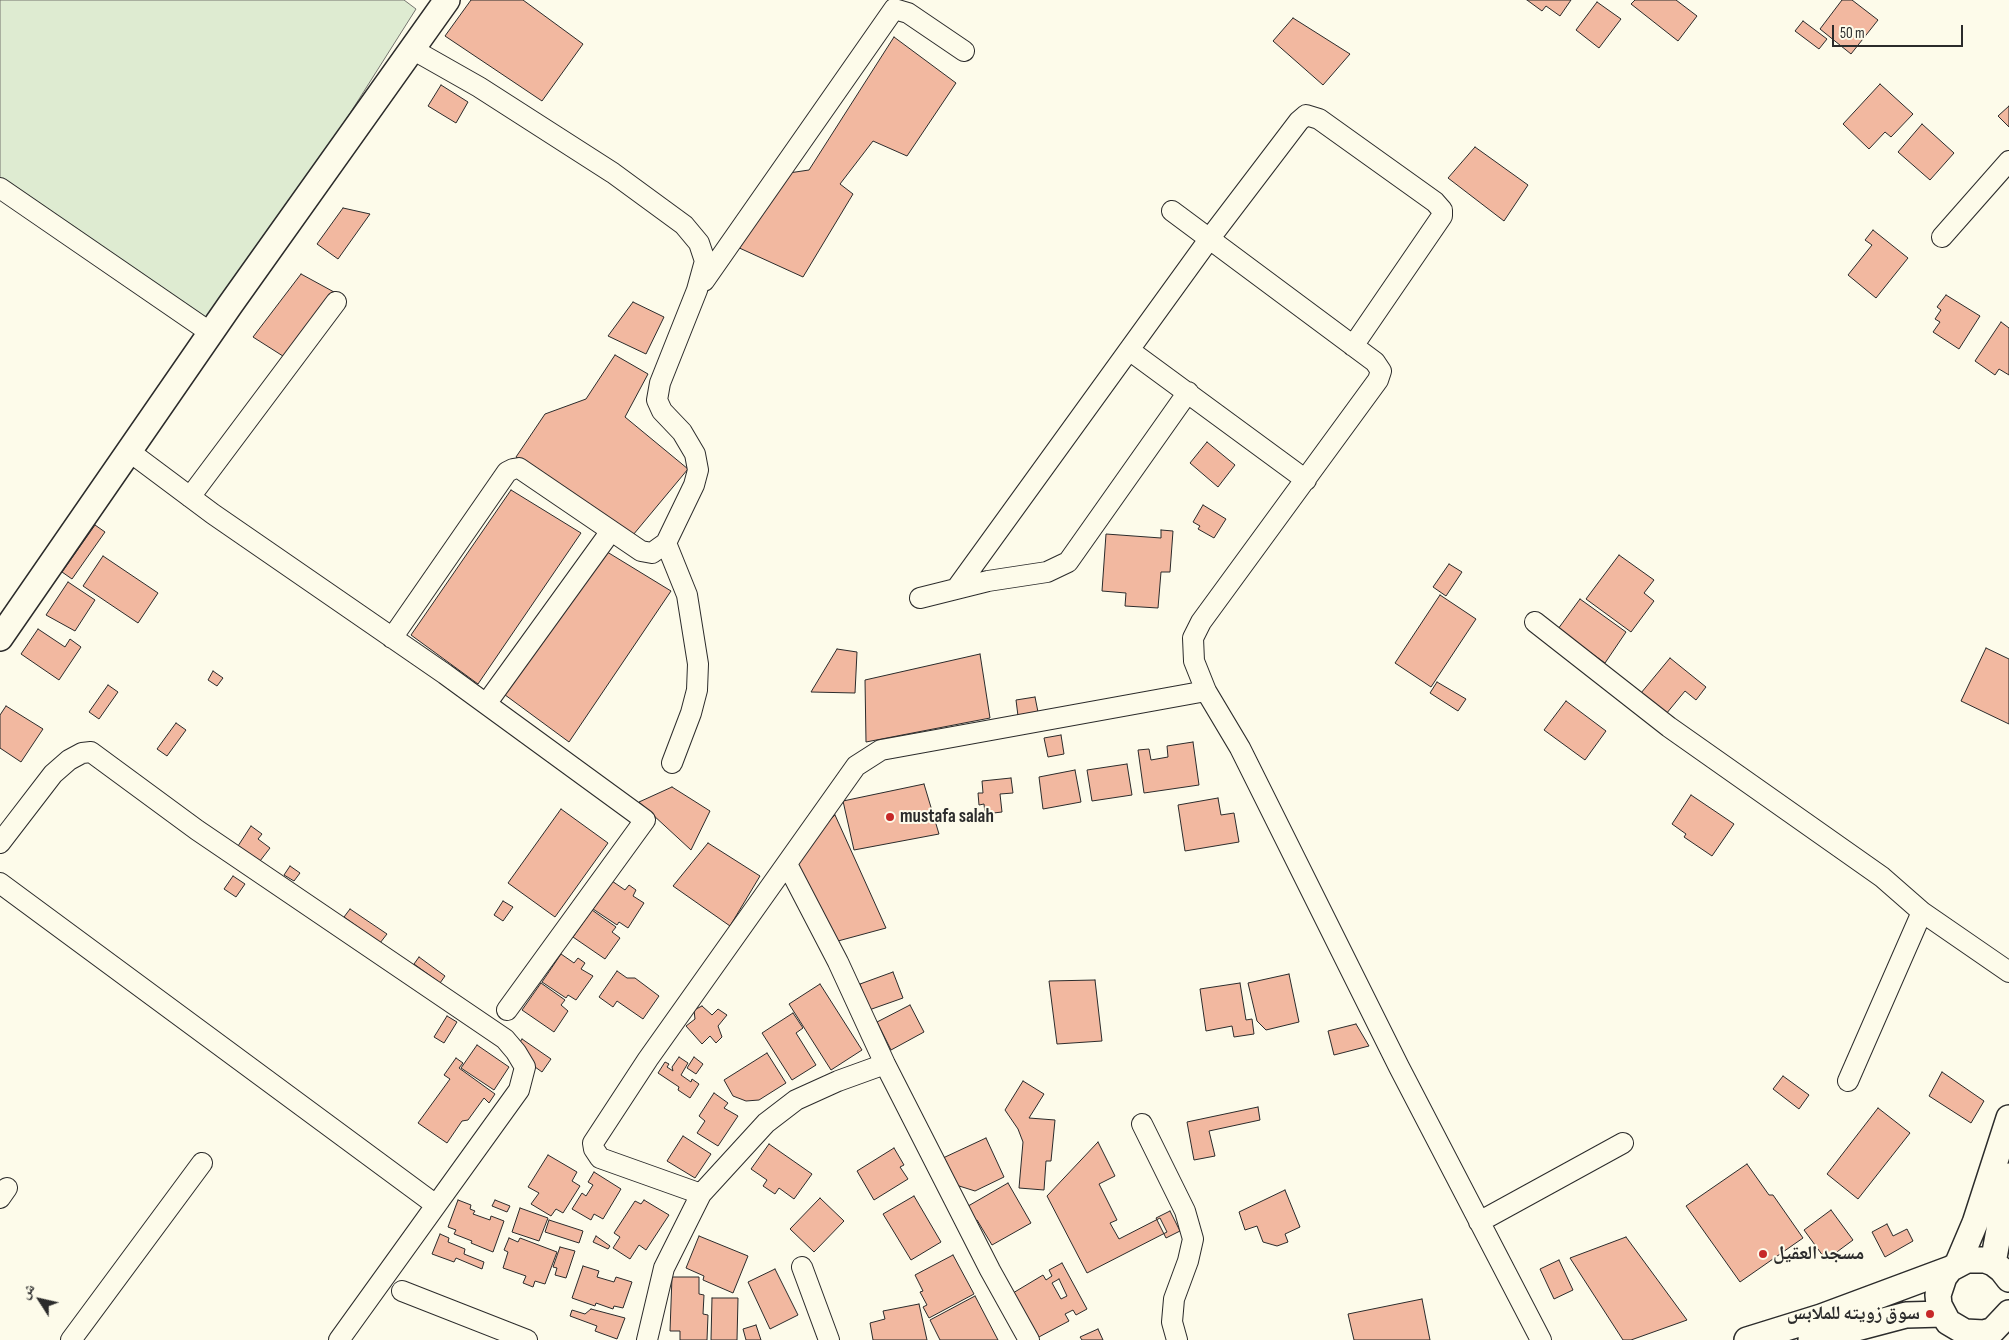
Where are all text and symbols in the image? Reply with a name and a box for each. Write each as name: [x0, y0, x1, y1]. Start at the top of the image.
scale bar: [1834, 15, 1965, 47]
text: 50 m: [1840, 24, 1865, 43]
place label: mustafa salah: [900, 806, 994, 828]
marker: mustafa salah: [884, 811, 896, 823]
place label: مسجد العقيل: [1773, 1243, 1864, 1265]
marker: مسجد العقيل: [1757, 1248, 1769, 1260]
north arrow: [15, 1275, 65, 1325]
text: ش: [16, 1280, 39, 1302]
place label: سوق زويته للملابس: [1787, 1303, 1920, 1325]
marker: سوق زويته للملابس: [1924, 1308, 1936, 1320]

